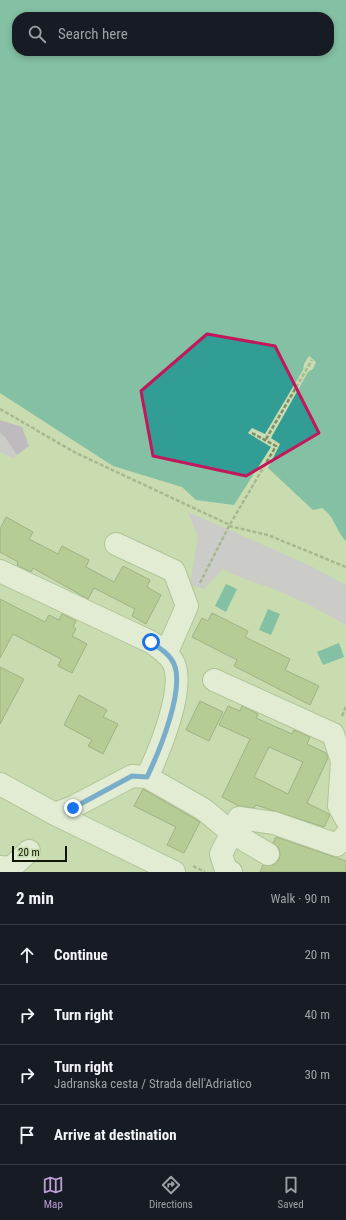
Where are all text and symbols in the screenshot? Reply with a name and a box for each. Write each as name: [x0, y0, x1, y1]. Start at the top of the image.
search box: [12, 12, 334, 56]
icon: search: [26, 23, 48, 45]
text: Search here: [58, 25, 128, 43]
route start: [142, 633, 160, 651]
route end: [64, 799, 82, 817]
scale bar: [12, 844, 67, 863]
text: 20 m: [18, 846, 40, 859]
text: 2 min: [16, 888, 54, 908]
text: Walk · 90 m: [270, 891, 330, 906]
icon: ahead: [16, 944, 38, 966]
text: Continue: [54, 946, 108, 964]
text: 20 m: [304, 947, 330, 962]
icon: right: [16, 1004, 38, 1026]
text: Turn right: [54, 1006, 113, 1024]
text: 40 m: [304, 1007, 330, 1022]
text: Turn right: [54, 1058, 113, 1076]
icon: right: [16, 1064, 38, 1086]
text: 30 m: [304, 1067, 330, 1082]
text: Jadranska cesta / Strada dell'Adriatico: [54, 1076, 252, 1091]
icon: arrive: [16, 1124, 38, 1146]
text: Arrive at destination: [54, 1126, 177, 1144]
tab: Map: [42, 1174, 64, 1211]
tab: Directions: [149, 1174, 193, 1211]
tab: Saved: [278, 1174, 304, 1211]

